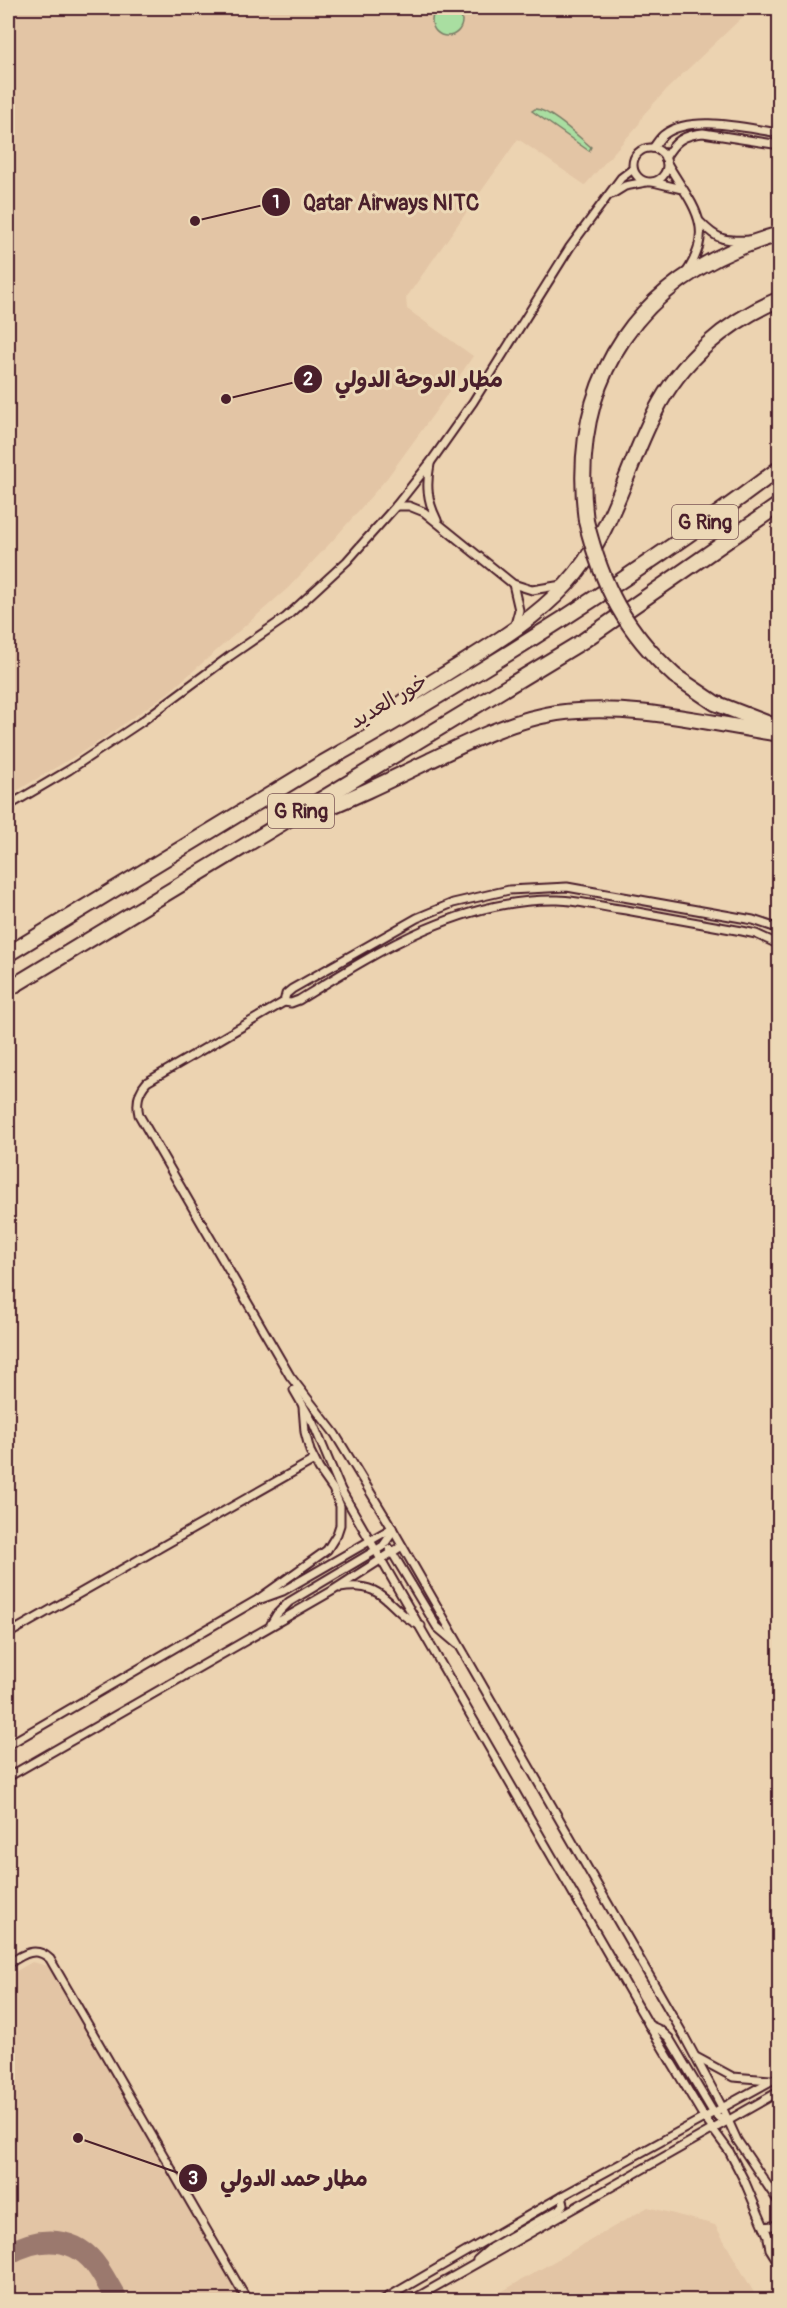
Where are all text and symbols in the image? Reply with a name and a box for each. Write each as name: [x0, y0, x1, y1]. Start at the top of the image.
callout: Qatar Airways NITC: [261, 182, 491, 222]
text: Qatar Airways NITC: [303, 189, 480, 217]
text: 1: [272, 191, 280, 214]
callout: مطار الدوحة الدولي: [293, 359, 515, 399]
text: مطار الدوحة الدولي: [335, 366, 503, 399]
text: 2: [303, 368, 313, 391]
road number: G Ring: [672, 505, 738, 539]
street label: خور العديد: [344, 668, 432, 735]
road number: G Ring: [268, 794, 334, 828]
callout: مطار حمد الدولي: [178, 2158, 379, 2198]
text: مطار حمد الدولي: [220, 2165, 368, 2198]
text: 3: [188, 2167, 198, 2190]

